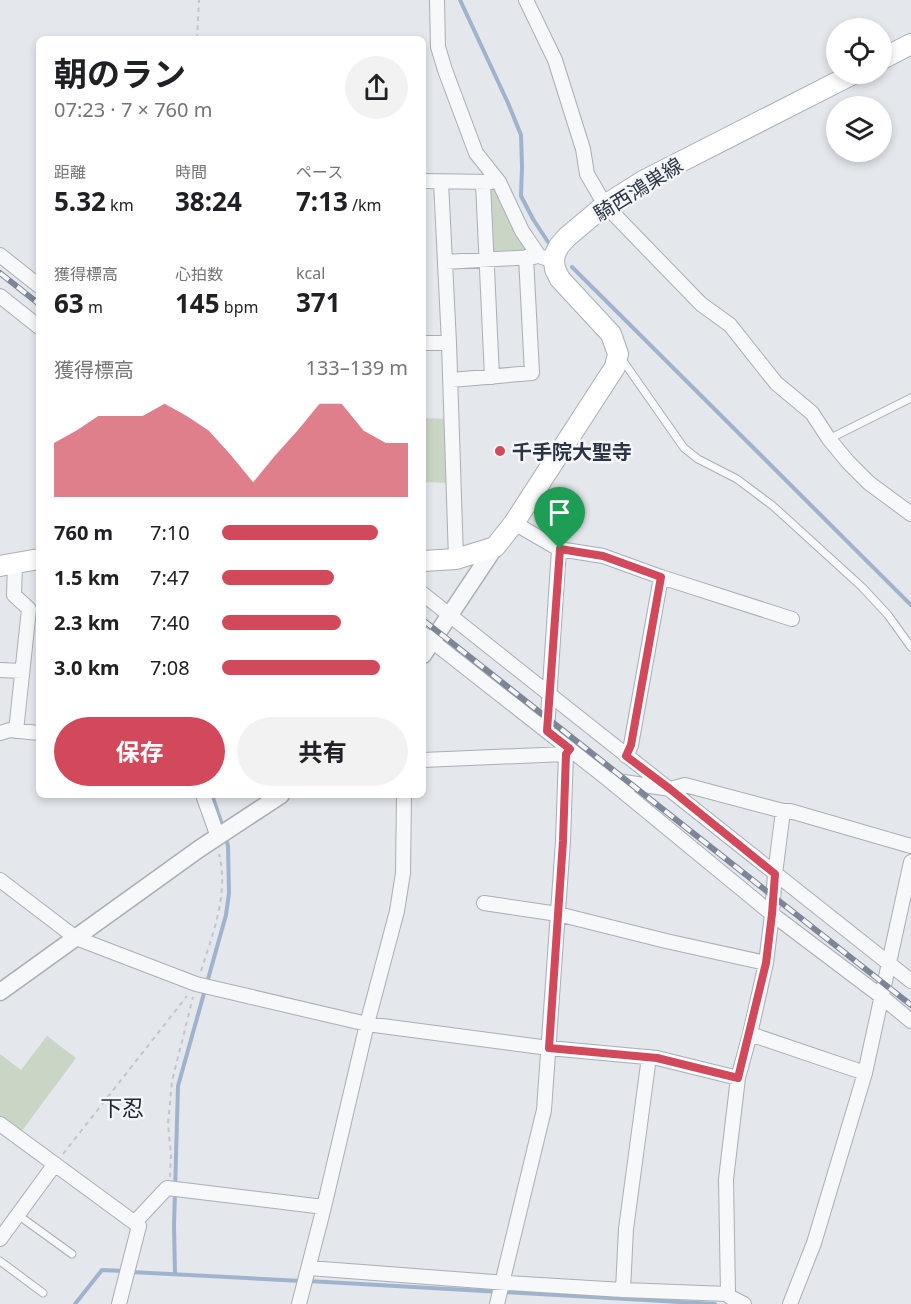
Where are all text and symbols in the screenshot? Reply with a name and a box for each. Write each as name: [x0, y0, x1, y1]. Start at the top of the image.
map controls: [826, 18, 892, 162]
button: locate: [826, 18, 892, 84]
text: 朝のラン: [54, 51, 186, 96]
button: share: [345, 56, 408, 119]
text: 07:23 · 7 × 760 m: [54, 96, 212, 123]
button: layers: [826, 96, 892, 162]
street label: 騎西鴻巣線: [588, 151, 688, 227]
text: 距離: [54, 161, 86, 183]
text: 時間: [175, 161, 207, 183]
text: ペース: [296, 161, 343, 183]
text: 5.32: [54, 183, 106, 219]
text: 38:24: [175, 183, 242, 219]
text: 7:13: [296, 183, 348, 219]
text: km: [106, 194, 134, 216]
text: /km: [348, 194, 382, 216]
text: kcal: [296, 262, 325, 284]
text: 獲得標高: [54, 263, 118, 285]
text: 心拍数: [175, 263, 223, 285]
text: 371: [296, 284, 341, 320]
text: 63: [54, 285, 84, 321]
text: 145: [175, 285, 220, 321]
text: m: [84, 296, 103, 318]
text: bpm: [220, 296, 258, 318]
text: 133–139 m: [305, 354, 408, 381]
text: 獲得標高: [54, 356, 134, 383]
place label: 千手院大聖寺: [512, 438, 632, 465]
marker: 千手院大聖寺: [493, 444, 507, 458]
pin: [534, 487, 585, 549]
icon: arrive: [543, 496, 576, 529]
text: 760 m: [54, 519, 113, 546]
text: 7:10: [150, 519, 190, 546]
text: 1.5 km: [54, 564, 120, 591]
text: 7:47: [150, 564, 190, 591]
text: 2.3 km: [54, 609, 120, 636]
text: 7:40: [150, 609, 190, 636]
text: 3.0 km: [54, 654, 120, 681]
text: 7:08: [150, 654, 190, 681]
button: 保存: [54, 717, 225, 786]
button: 共有: [237, 717, 408, 786]
district label: 下忍: [100, 1092, 144, 1122]

